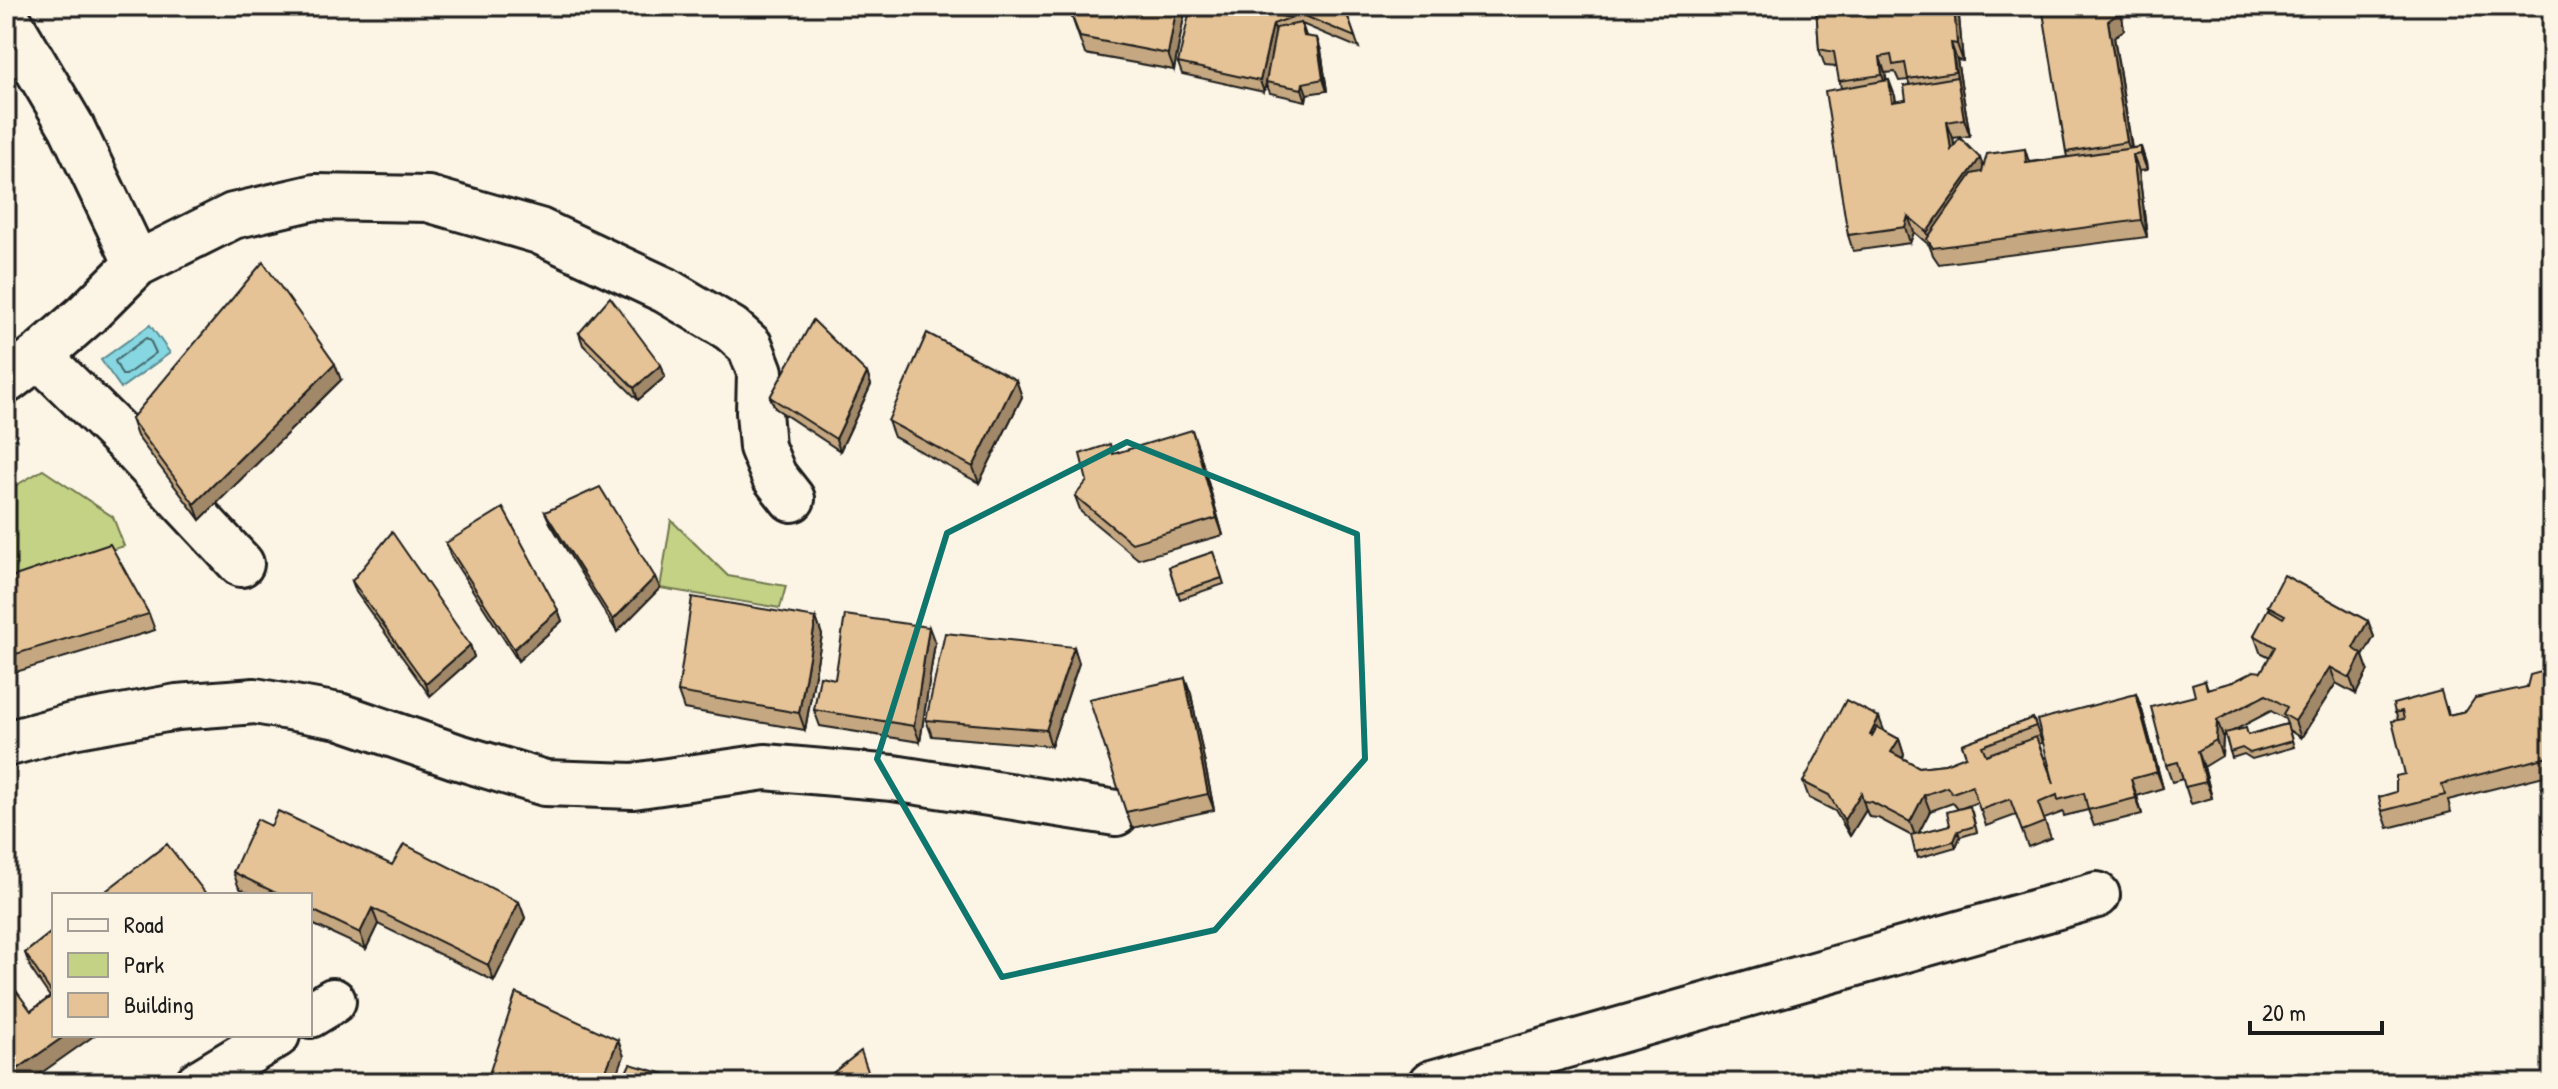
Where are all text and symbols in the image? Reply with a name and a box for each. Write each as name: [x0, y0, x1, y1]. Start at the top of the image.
legend: [52, 893, 312, 1037]
text: Road: [124, 908, 163, 940]
text: Park: [124, 948, 164, 980]
scale bar: [2250, 985, 2382, 1035]
text: Building: [124, 988, 194, 1020]
text: 20 m: [2262, 996, 2306, 1028]

